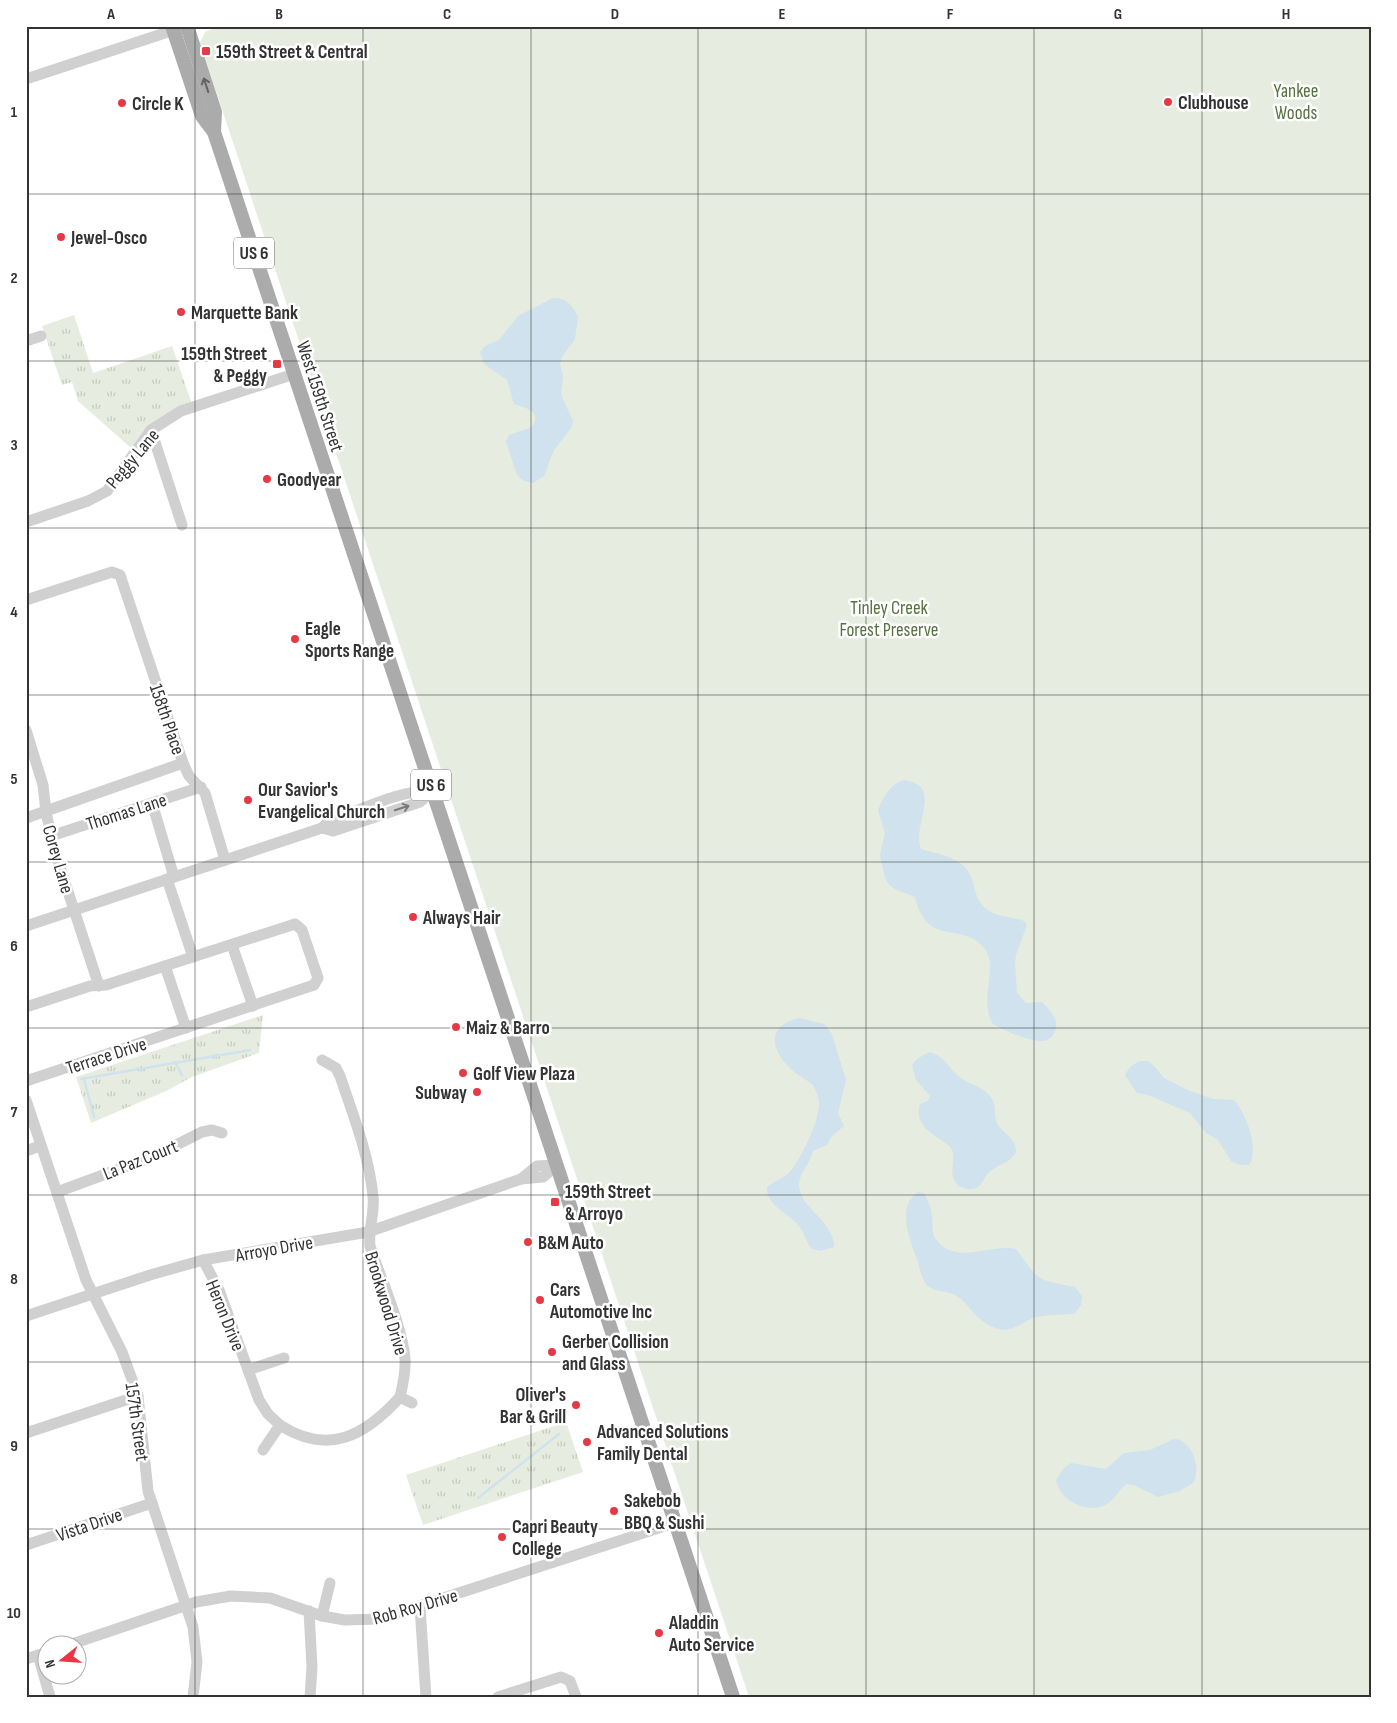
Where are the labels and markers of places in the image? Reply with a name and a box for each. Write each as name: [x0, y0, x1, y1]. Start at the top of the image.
place label: 159th Street & Central: [216, 41, 368, 64]
marker: 159th Street & Central: [200, 45, 212, 57]
place label: Clubhouse: [1178, 92, 1249, 115]
place label: Circle K: [132, 93, 184, 116]
marker: Clubhouse: [1162, 96, 1174, 108]
marker: Circle K: [116, 97, 128, 109]
place label: Jewel-Osco: [70, 227, 147, 250]
marker: Jewel-Osco: [55, 231, 67, 243]
place label: Marquette Bank: [191, 302, 298, 325]
marker: Marquette Bank: [175, 306, 187, 318]
place label: 159th Street & Peggy: [181, 343, 267, 388]
marker: 159th Street & Peggy: [271, 358, 283, 370]
place label: Goodyear: [277, 469, 341, 492]
marker: Goodyear: [261, 473, 273, 485]
place label: Eagle Sports Range: [305, 618, 394, 663]
marker: Eagle Sports Range: [289, 633, 301, 645]
place label: Our Savior's Evangelical Church: [258, 779, 385, 824]
marker: Our Savior's Evangelical Church: [242, 794, 254, 806]
place label: Always Hair: [422, 907, 501, 930]
marker: Always Hair: [407, 911, 419, 923]
place label: Maiz & Barro: [466, 1017, 550, 1040]
marker: Maiz & Barro: [450, 1021, 462, 1033]
place label: Golf View Plaza: [473, 1063, 575, 1086]
marker: Golf View Plaza: [457, 1067, 469, 1079]
place label: Subway: [415, 1082, 467, 1105]
marker: Subway: [471, 1086, 483, 1098]
place label: 159th Street & Arroyo: [565, 1181, 651, 1226]
marker: 159th Street & Arroyo: [549, 1196, 561, 1208]
place label: B&M Auto: [538, 1232, 604, 1255]
marker: B&M Auto: [522, 1236, 534, 1248]
place label: Cars Automotive Inc: [549, 1279, 652, 1324]
marker: Cars Automotive Inc: [534, 1294, 546, 1306]
place label: Gerber Collision and Glass: [562, 1331, 669, 1376]
marker: Gerber Collision and Glass: [546, 1346, 558, 1358]
place label: Oliver's Bar & Grill: [500, 1384, 566, 1429]
marker: Oliver's Bar & Grill: [570, 1399, 582, 1411]
place label: Advanced Solutions Family Dental: [596, 1421, 729, 1466]
marker: Advanced Solutions Family Dental: [581, 1436, 593, 1448]
place label: Sakebob BBQ & Sushi: [624, 1490, 705, 1535]
marker: Sakebob BBQ & Sushi: [608, 1505, 620, 1517]
place label: Capri Beauty College: [512, 1516, 598, 1561]
marker: Capri Beauty College: [496, 1531, 508, 1543]
place label: Aladdin Auto Service: [668, 1612, 754, 1657]
marker: Aladdin Auto Service: [653, 1627, 665, 1639]

